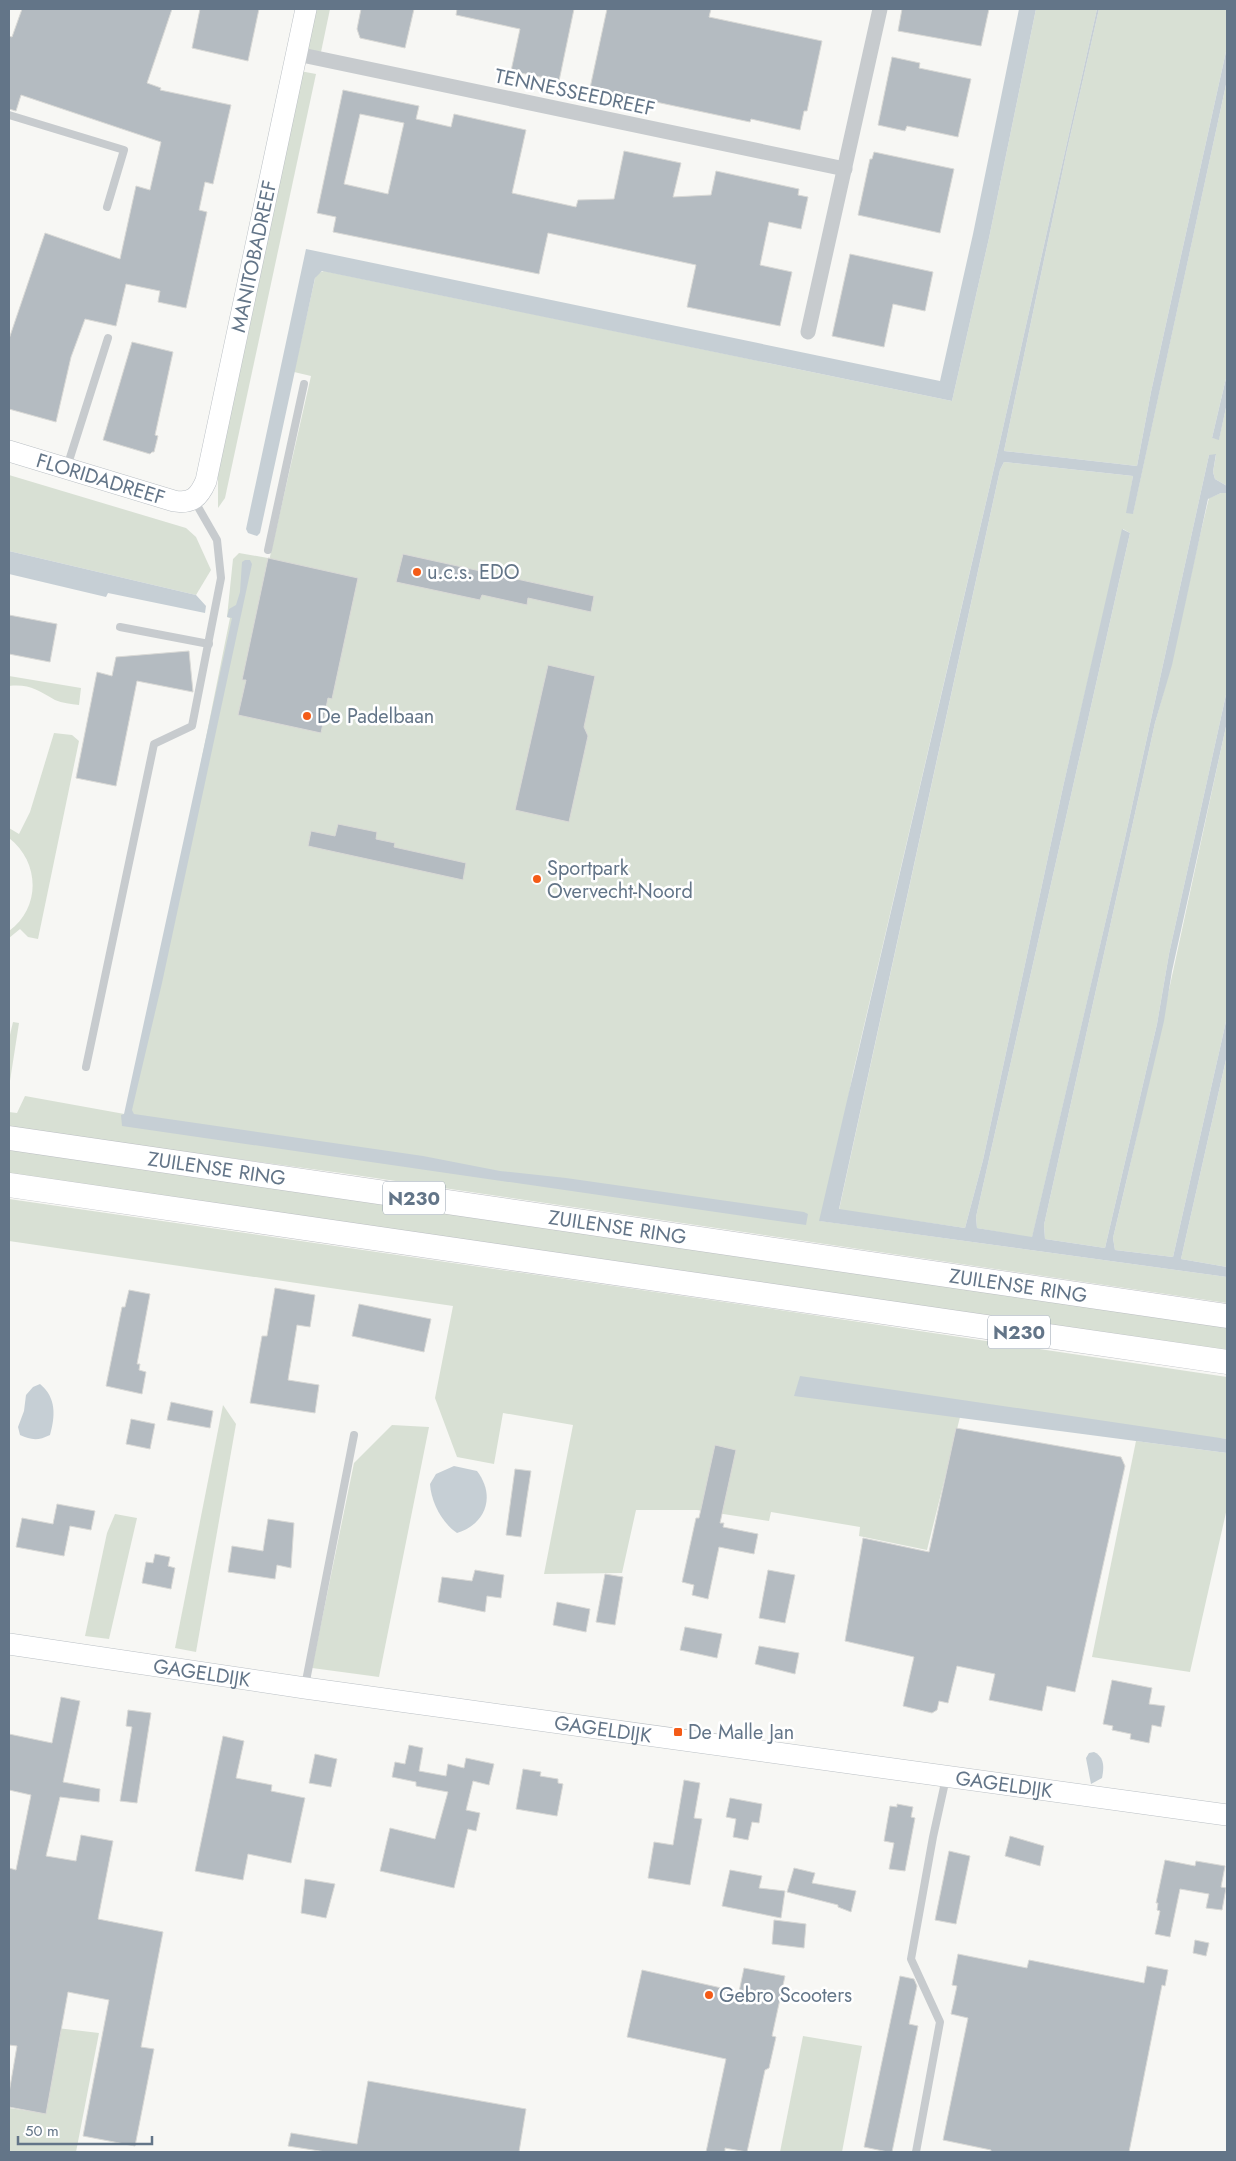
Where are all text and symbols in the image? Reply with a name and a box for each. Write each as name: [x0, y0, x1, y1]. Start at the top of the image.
street label: TENNESSEEDREEF: [492, 61, 658, 124]
street label: MANITOBADREEF: [224, 178, 284, 335]
street label: FLORIDADREEF: [33, 446, 169, 513]
place label: u.c.s. EDO: [427, 558, 520, 587]
marker: u.c.s. EDO: [411, 566, 423, 578]
place label: De Padelbaan: [317, 702, 434, 731]
marker: De Padelbaan: [301, 710, 313, 722]
place label: Sportpark Overvecht-Noord: [547, 854, 693, 906]
marker: Sportpark Overvecht-Noord: [531, 873, 543, 885]
street label: ZUILENSE RING: [146, 1144, 288, 1193]
road number: N230: [383, 1182, 445, 1214]
street label: ZUILENSE RING: [547, 1203, 688, 1252]
street label: ZUILENSE RING: [947, 1262, 1089, 1310]
road number: N230: [988, 1315, 1050, 1348]
street label: GAGELDIJK: [151, 1652, 253, 1695]
street label: GAGELDIJK: [553, 1709, 654, 1751]
place label: De Malle Jan: [688, 1718, 794, 1747]
marker: De Malle Jan: [672, 1726, 684, 1738]
street label: GAGELDIJK: [954, 1764, 1055, 1806]
place label: Gebro Scooters: [719, 1981, 852, 2010]
marker: Gebro Scooters: [703, 1989, 715, 2001]
scale bar: [18, 2114, 151, 2146]
text: 50 m: [25, 2120, 59, 2142]

